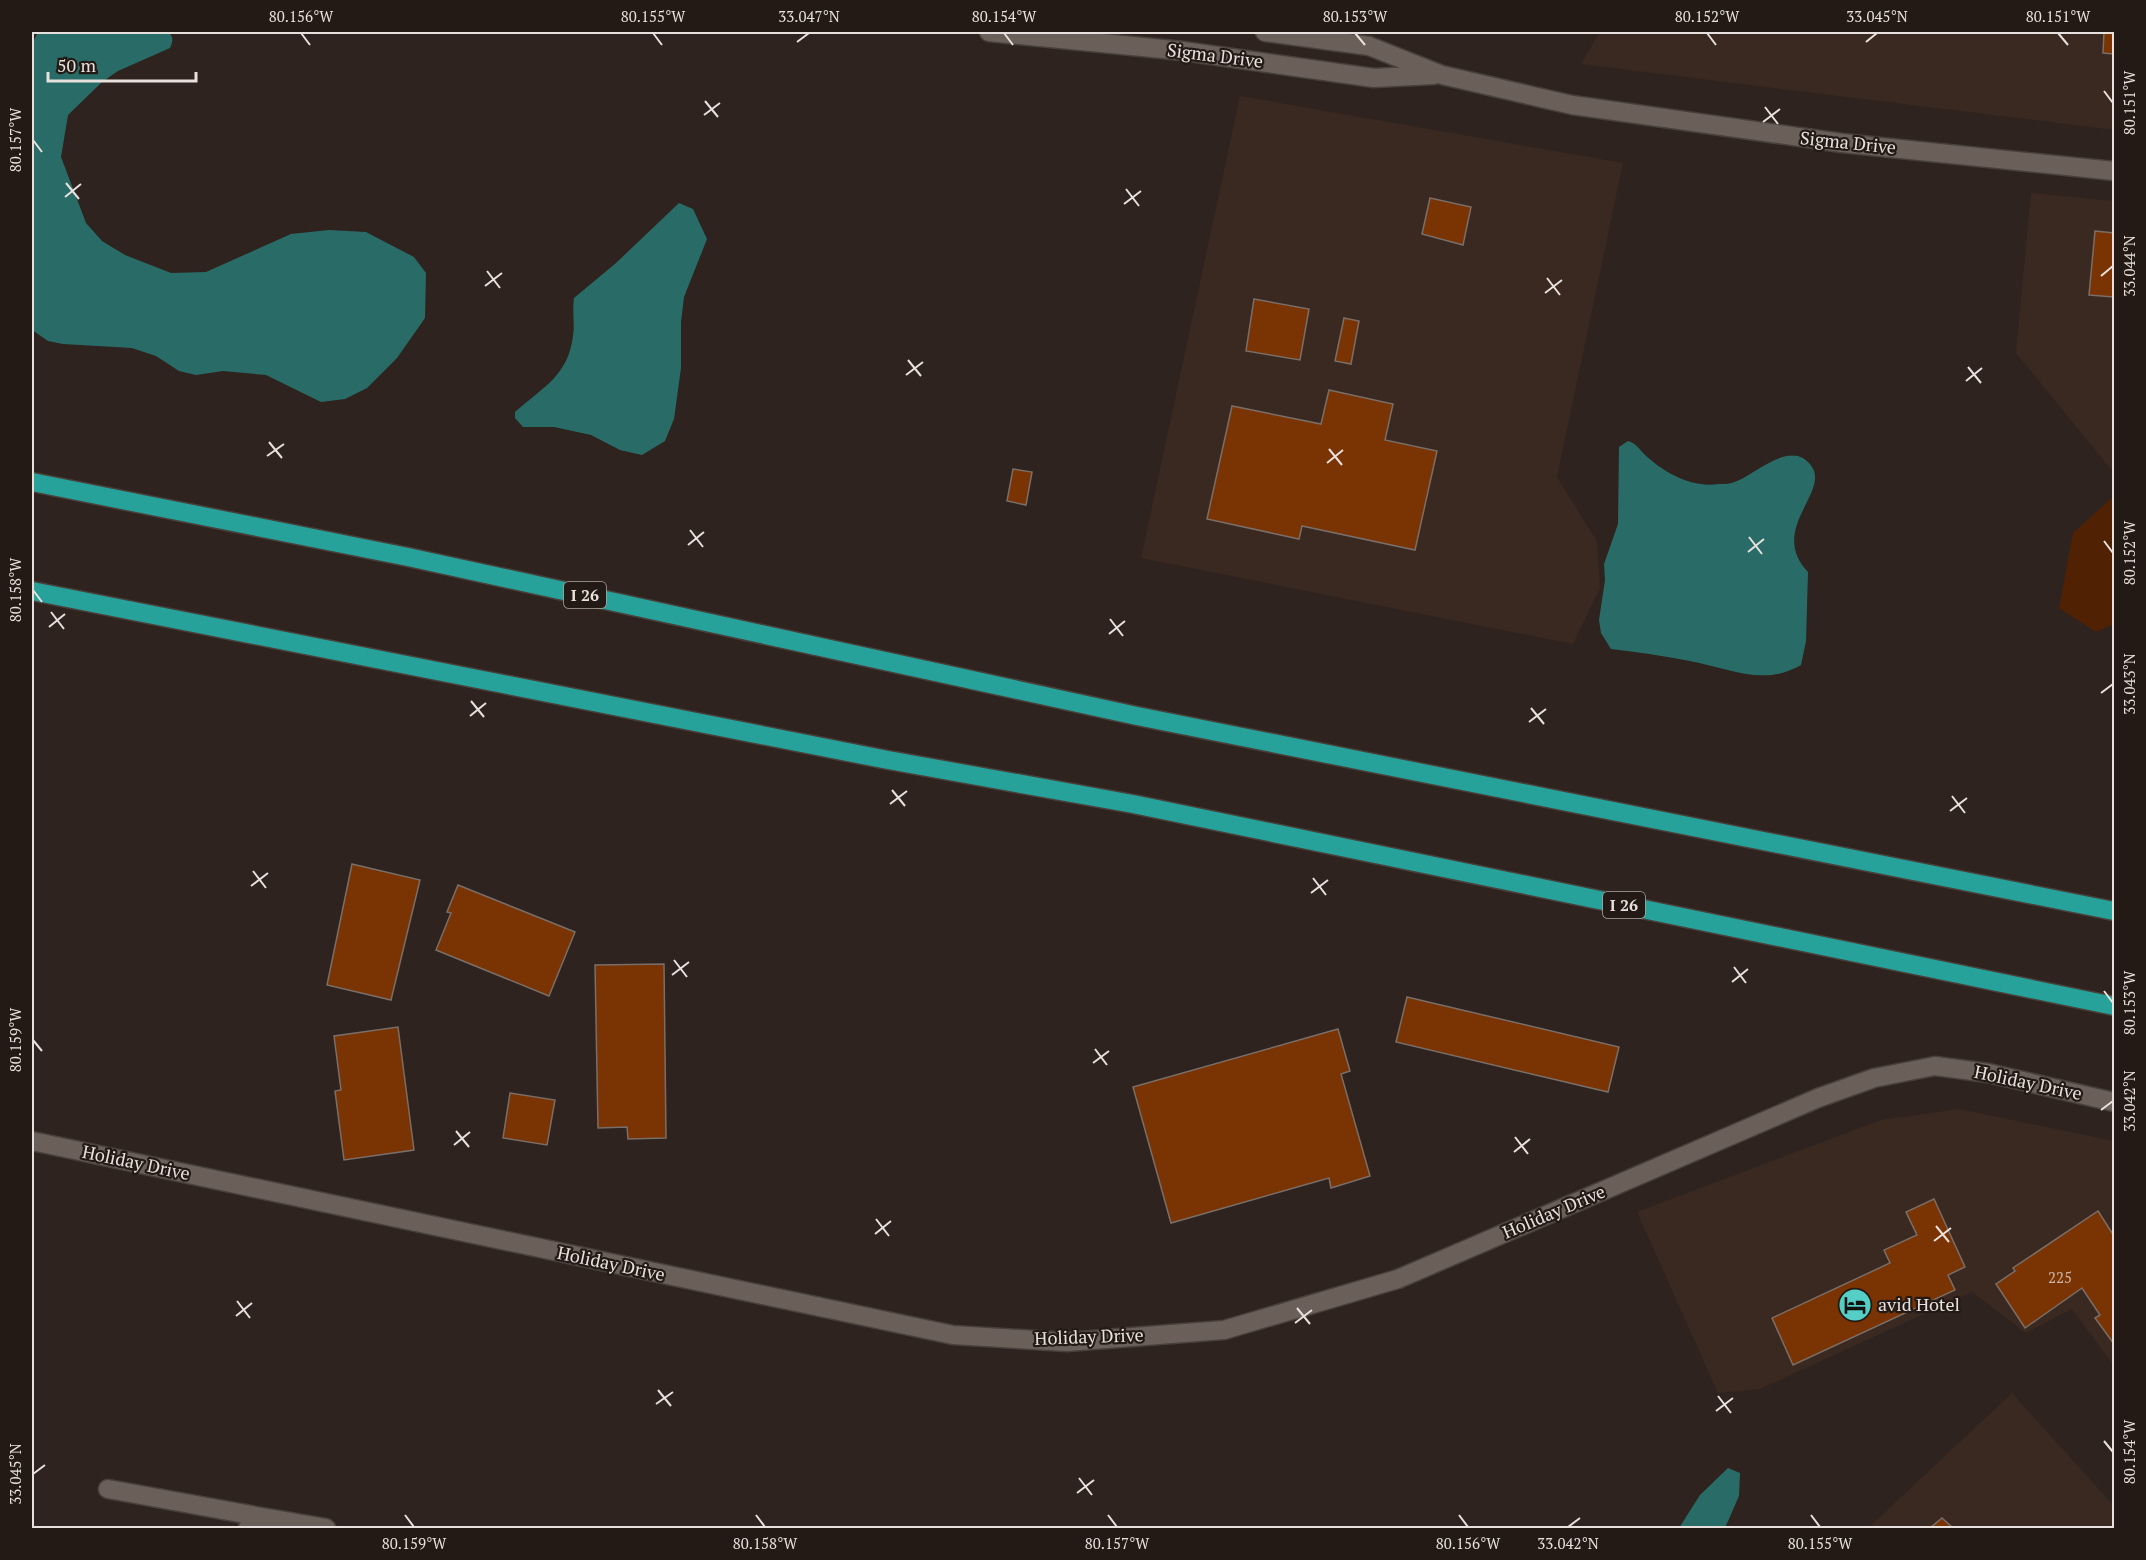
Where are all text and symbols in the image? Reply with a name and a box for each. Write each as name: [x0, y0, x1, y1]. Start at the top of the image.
text: 80.156°W: [269, 6, 334, 26]
text: 80.155°W: [621, 6, 686, 26]
text: 33.047°N: [778, 6, 840, 26]
text: 80.154°W: [972, 6, 1037, 26]
text: 80.153°W: [1323, 6, 1388, 26]
text: 80.152°W: [1675, 6, 1740, 26]
text: 33.045°N: [1846, 6, 1908, 26]
text: 80.151°W: [2026, 6, 2091, 26]
street label: Sigma Drive: [1166, 37, 1264, 73]
scale bar: [48, 45, 196, 83]
text: 50 m: [57, 53, 97, 77]
text: 80.151°W: [2119, 70, 2139, 135]
text: 80.157°W: [5, 107, 25, 172]
street label: Sigma Drive: [1799, 125, 1897, 159]
text: 33.044°N: [2119, 235, 2139, 297]
text: 80.152°W: [2119, 520, 2139, 585]
text: 80.158°W: [5, 557, 25, 622]
road number: I 26: [564, 582, 606, 608]
text: 33.043°N: [2119, 653, 2139, 715]
road number: I 26: [1603, 892, 1645, 918]
text: 80.153°W: [2119, 970, 2139, 1035]
text: 80.159°W: [5, 1007, 25, 1072]
street label: Holiday Drive: [1972, 1059, 2084, 1105]
text: 33.042°N: [2119, 1070, 2139, 1132]
street label: Holiday Drive: [80, 1139, 192, 1185]
street label: Holiday Drive: [1499, 1179, 1609, 1243]
street label: Holiday Drive: [555, 1240, 667, 1286]
house number: 225: [2048, 1267, 2072, 1287]
hotel icon: avid Hotel: [1837, 1287, 1873, 1323]
place label: avid Hotel: [1878, 1292, 1960, 1316]
street label: Holiday Drive: [1034, 1322, 1144, 1350]
text: 80.154°W: [2119, 1419, 2139, 1484]
text: 33.045°N: [5, 1443, 25, 1505]
text: 80.159°W: [382, 1533, 447, 1553]
text: 80.158°W: [733, 1533, 798, 1553]
text: 80.157°W: [1085, 1533, 1150, 1553]
text: 80.156°W: [1436, 1533, 1501, 1553]
text: 33.042°N: [1537, 1533, 1599, 1553]
text: 80.155°W: [1788, 1533, 1853, 1553]

